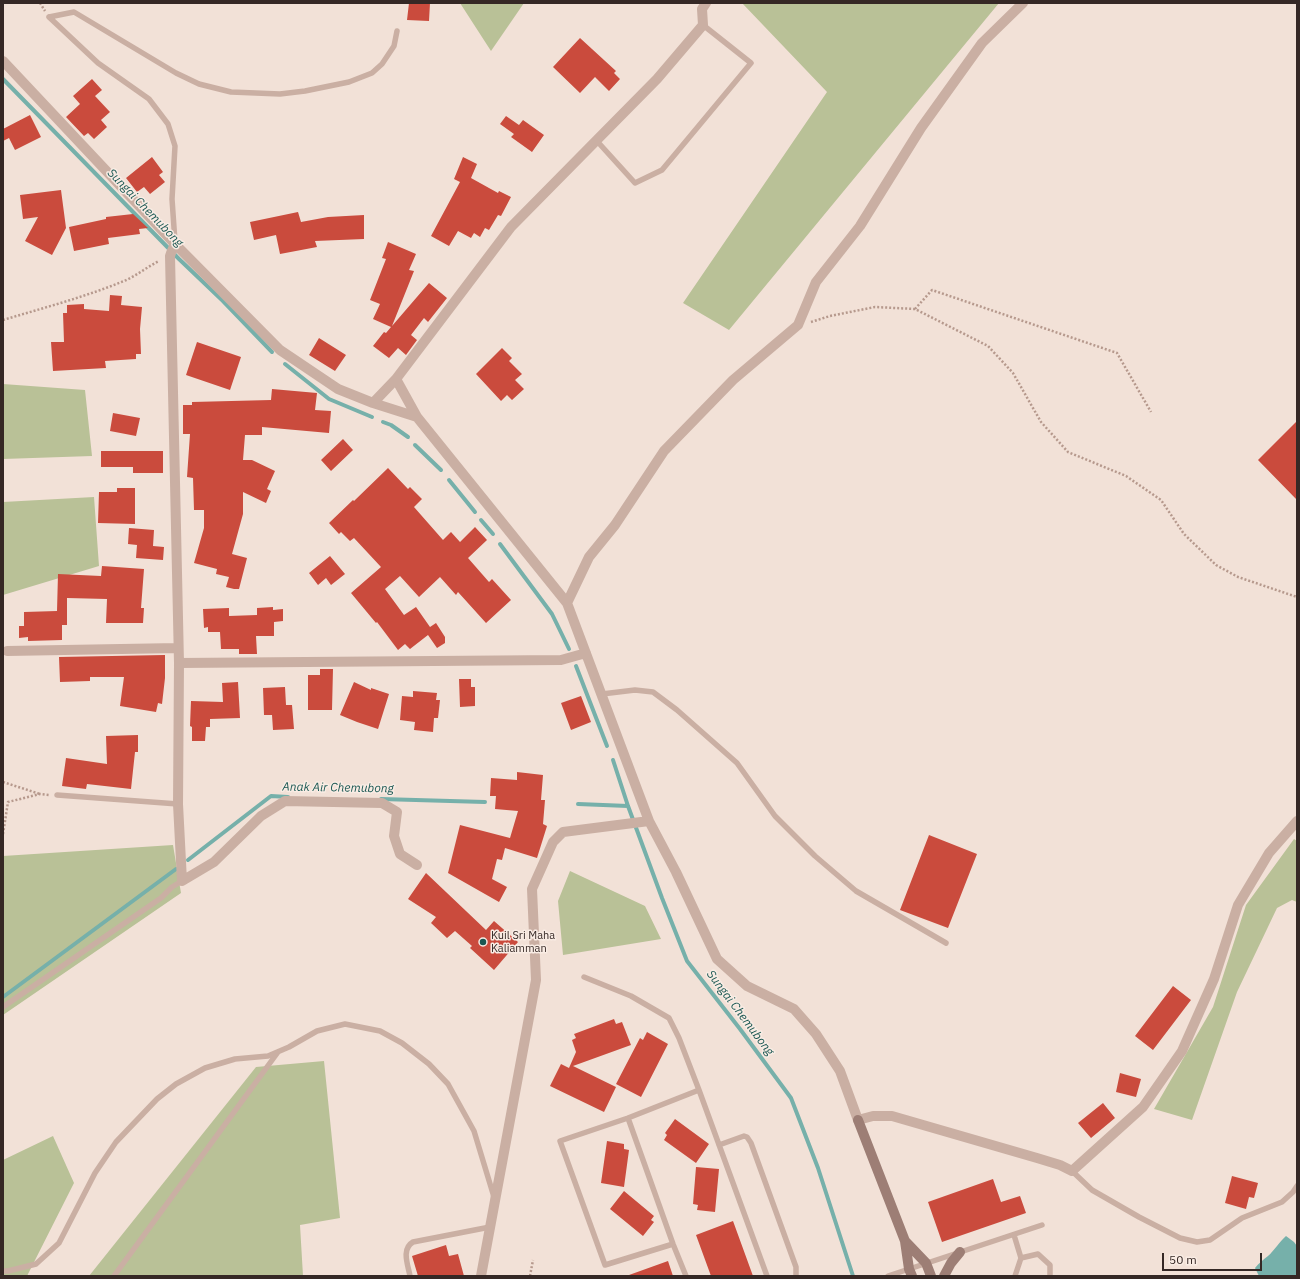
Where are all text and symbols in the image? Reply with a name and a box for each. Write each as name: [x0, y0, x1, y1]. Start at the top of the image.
water label: Sungai Chemubong: [104, 166, 186, 250]
water label: Anak Air Chemubong: [282, 780, 394, 796]
place label: Kuil Sri Maha Kaliamman: [491, 929, 555, 955]
marker: Kuil Sri Maha Kaliamman: [478, 937, 488, 947]
water label: Sungai Chemubong: [703, 968, 777, 1058]
scale bar: [1164, 1245, 1264, 1271]
text: 50 m: [1169, 1252, 1197, 1267]

